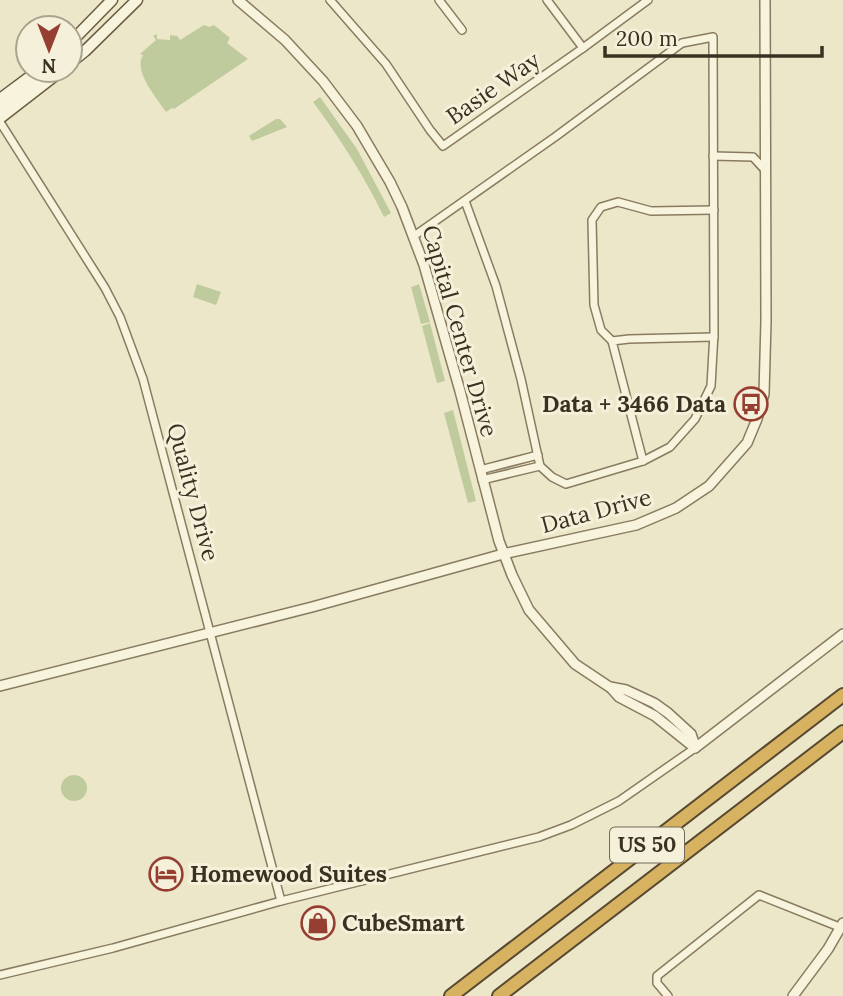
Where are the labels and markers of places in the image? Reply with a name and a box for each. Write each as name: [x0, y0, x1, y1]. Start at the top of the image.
bus stop icon: Data + 3466 Data: [732, 385, 770, 423]
place label: Data + 3466 Data: [542, 389, 726, 418]
hotel icon: Homewood Suites: [147, 855, 185, 893]
place label: Homewood Suites: [190, 859, 387, 888]
shop icon: CubeSmart: [299, 904, 337, 942]
place label: CubeSmart: [342, 908, 465, 937]

